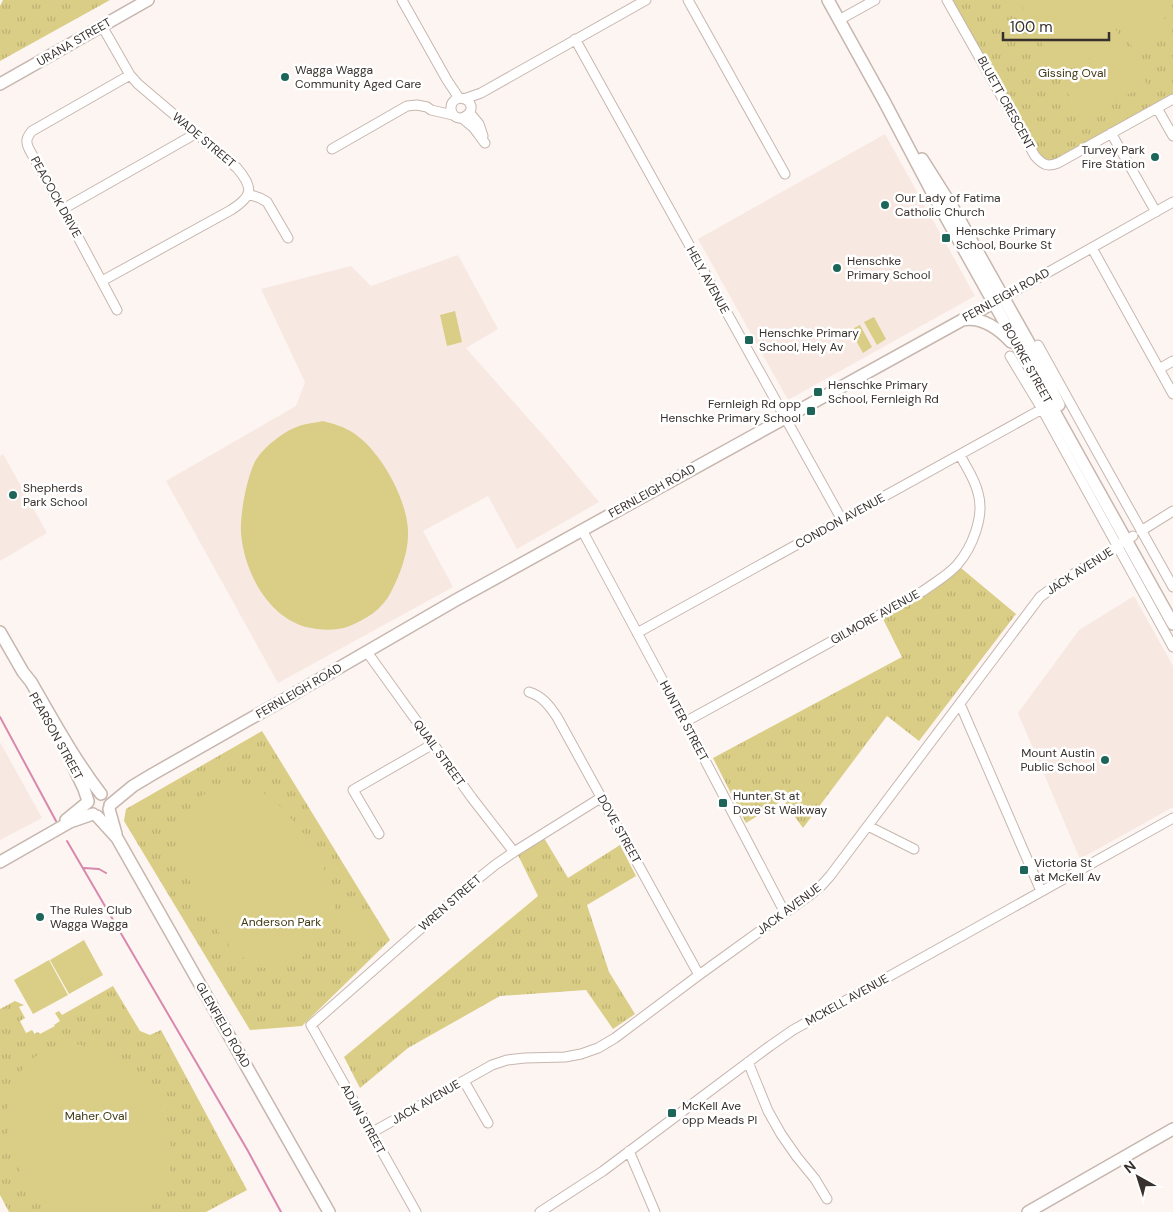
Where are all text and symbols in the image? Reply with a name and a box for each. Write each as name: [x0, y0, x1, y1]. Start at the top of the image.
scale bar: [1003, 10, 1109, 42]
street label: URANA STREET: [34, 14, 114, 70]
text: 100 m: [1010, 17, 1053, 37]
street label: BLUETT CRESCENT: [974, 53, 1038, 153]
place label: Wagga Wagga Community Aged Care: [295, 62, 422, 92]
park label: Gissing Oval: [1038, 65, 1106, 81]
marker: Wagga Wagga Community Aged Care: [279, 71, 291, 83]
street label: WADE STREET: [169, 109, 239, 171]
place label: Turvey Park Fire Station: [1081, 142, 1145, 172]
marker: Turvey Park Fire Station: [1149, 151, 1161, 163]
street label: PEACOCK DRIVE: [27, 153, 85, 241]
place label: Our Lady of Fatima Catholic Church: [895, 190, 1001, 220]
marker: Our Lady of Fatima Catholic Church: [879, 199, 891, 211]
place label: Henschke Primary School, Bourke St: [956, 223, 1056, 253]
marker: Henschke Primary School, Bourke St: [940, 232, 952, 244]
street label: HELY AVENUE: [683, 243, 733, 317]
place label: Henschke Primary School: [847, 253, 930, 283]
marker: Henschke Primary School: [831, 262, 843, 274]
street label: FERNLEIGH ROAD: [960, 264, 1052, 326]
street label: BOURKE STREET: [998, 320, 1056, 406]
place label: Henschke Primary School, Hely Av: [759, 325, 859, 355]
marker: Henschke Primary School, Hely Av: [743, 334, 755, 346]
place label: Henschke Primary School, Fernleigh Rd: [828, 377, 939, 407]
marker: Henschke Primary School, Fernleigh Rd: [812, 386, 824, 398]
place label: Fernleigh Rd opp Henschke Primary School: [660, 396, 801, 426]
marker: Fernleigh Rd opp Henschke Primary School: [805, 405, 817, 417]
street label: FERNLEIGH ROAD: [606, 460, 698, 522]
place label: Shepherds Park School: [23, 480, 88, 510]
marker: Shepherds Park School: [7, 489, 19, 501]
street label: CONDON AVENUE: [792, 490, 888, 552]
street label: JACK AVENUE: [1044, 543, 1117, 599]
street label: GILMORE AVENUE: [828, 586, 922, 648]
street label: FERNLEIGH ROAD: [253, 660, 345, 722]
street label: HUNTER STREET: [656, 678, 712, 764]
street label: PEARSON STREET: [25, 689, 87, 783]
street label: QUAIL STREET: [410, 717, 469, 789]
place label: Mount Austin Public School: [1020, 745, 1095, 775]
marker: Mount Austin Public School: [1099, 754, 1111, 766]
place label: Hunter St at Dove St Walkway: [733, 788, 828, 818]
street label: DOVE STREET: [594, 792, 645, 866]
marker: Hunter St at Dove St Walkway: [717, 797, 729, 809]
place label: Victoria St at McKell Av: [1034, 855, 1102, 885]
marker: Victoria St at McKell Av: [1018, 864, 1030, 876]
street label: WREN STREET: [415, 871, 485, 935]
street label: JACK AVENUE: [754, 879, 825, 938]
place label: The Rules Club Wagga Wagga: [50, 902, 132, 932]
marker: The Rules Club Wagga Wagga: [34, 911, 46, 923]
park label: Anderson Park: [241, 914, 321, 930]
street label: MCKELL AVENUE: [803, 970, 892, 1030]
street label: GLENFIELD ROAD: [192, 979, 254, 1071]
street label: JACK AVENUE: [389, 1076, 463, 1128]
street label: ADJIN STREET: [337, 1081, 389, 1157]
place label: McKell Ave opp Meads Pl: [682, 1098, 757, 1128]
marker: McKell Ave opp Meads Pl: [666, 1107, 678, 1119]
park label: Maher Oval: [65, 1108, 127, 1124]
north arrow: [1113, 1152, 1163, 1202]
text: N: [1120, 1157, 1139, 1177]

